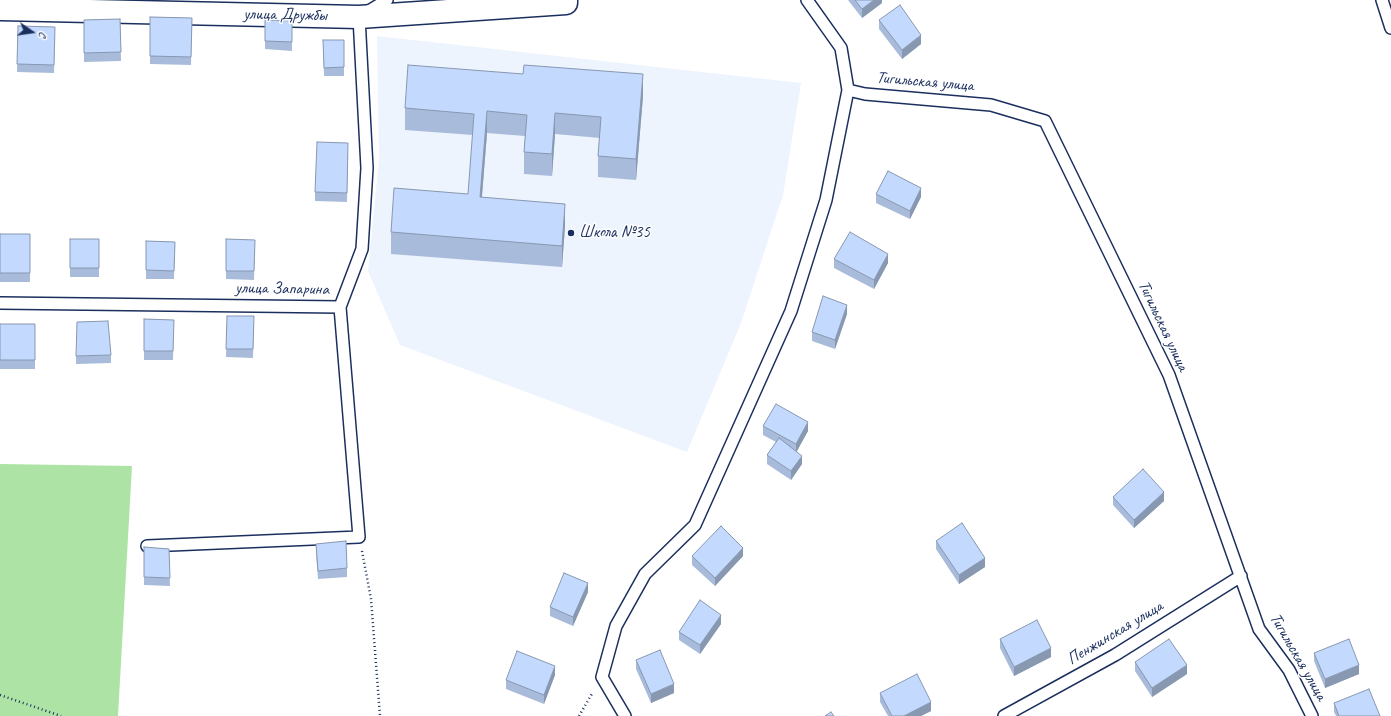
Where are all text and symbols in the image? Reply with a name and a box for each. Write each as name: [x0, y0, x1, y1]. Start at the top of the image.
street label: улица Дружбы: [243, 4, 327, 26]
north arrow: [12, 12, 52, 52]
text: С: [36, 30, 51, 39]
street label: Тигильская улица: [875, 68, 975, 96]
place label: Школа №35: [579, 223, 650, 243]
marker: Школа №35: [566, 228, 576, 238]
street label: Тигильская улица: [1133, 277, 1193, 375]
street label: улица Запарина: [235, 278, 329, 300]
street label: Пенжинская улица: [1063, 596, 1167, 670]
street label: Тигильская улица: [1265, 610, 1331, 704]

